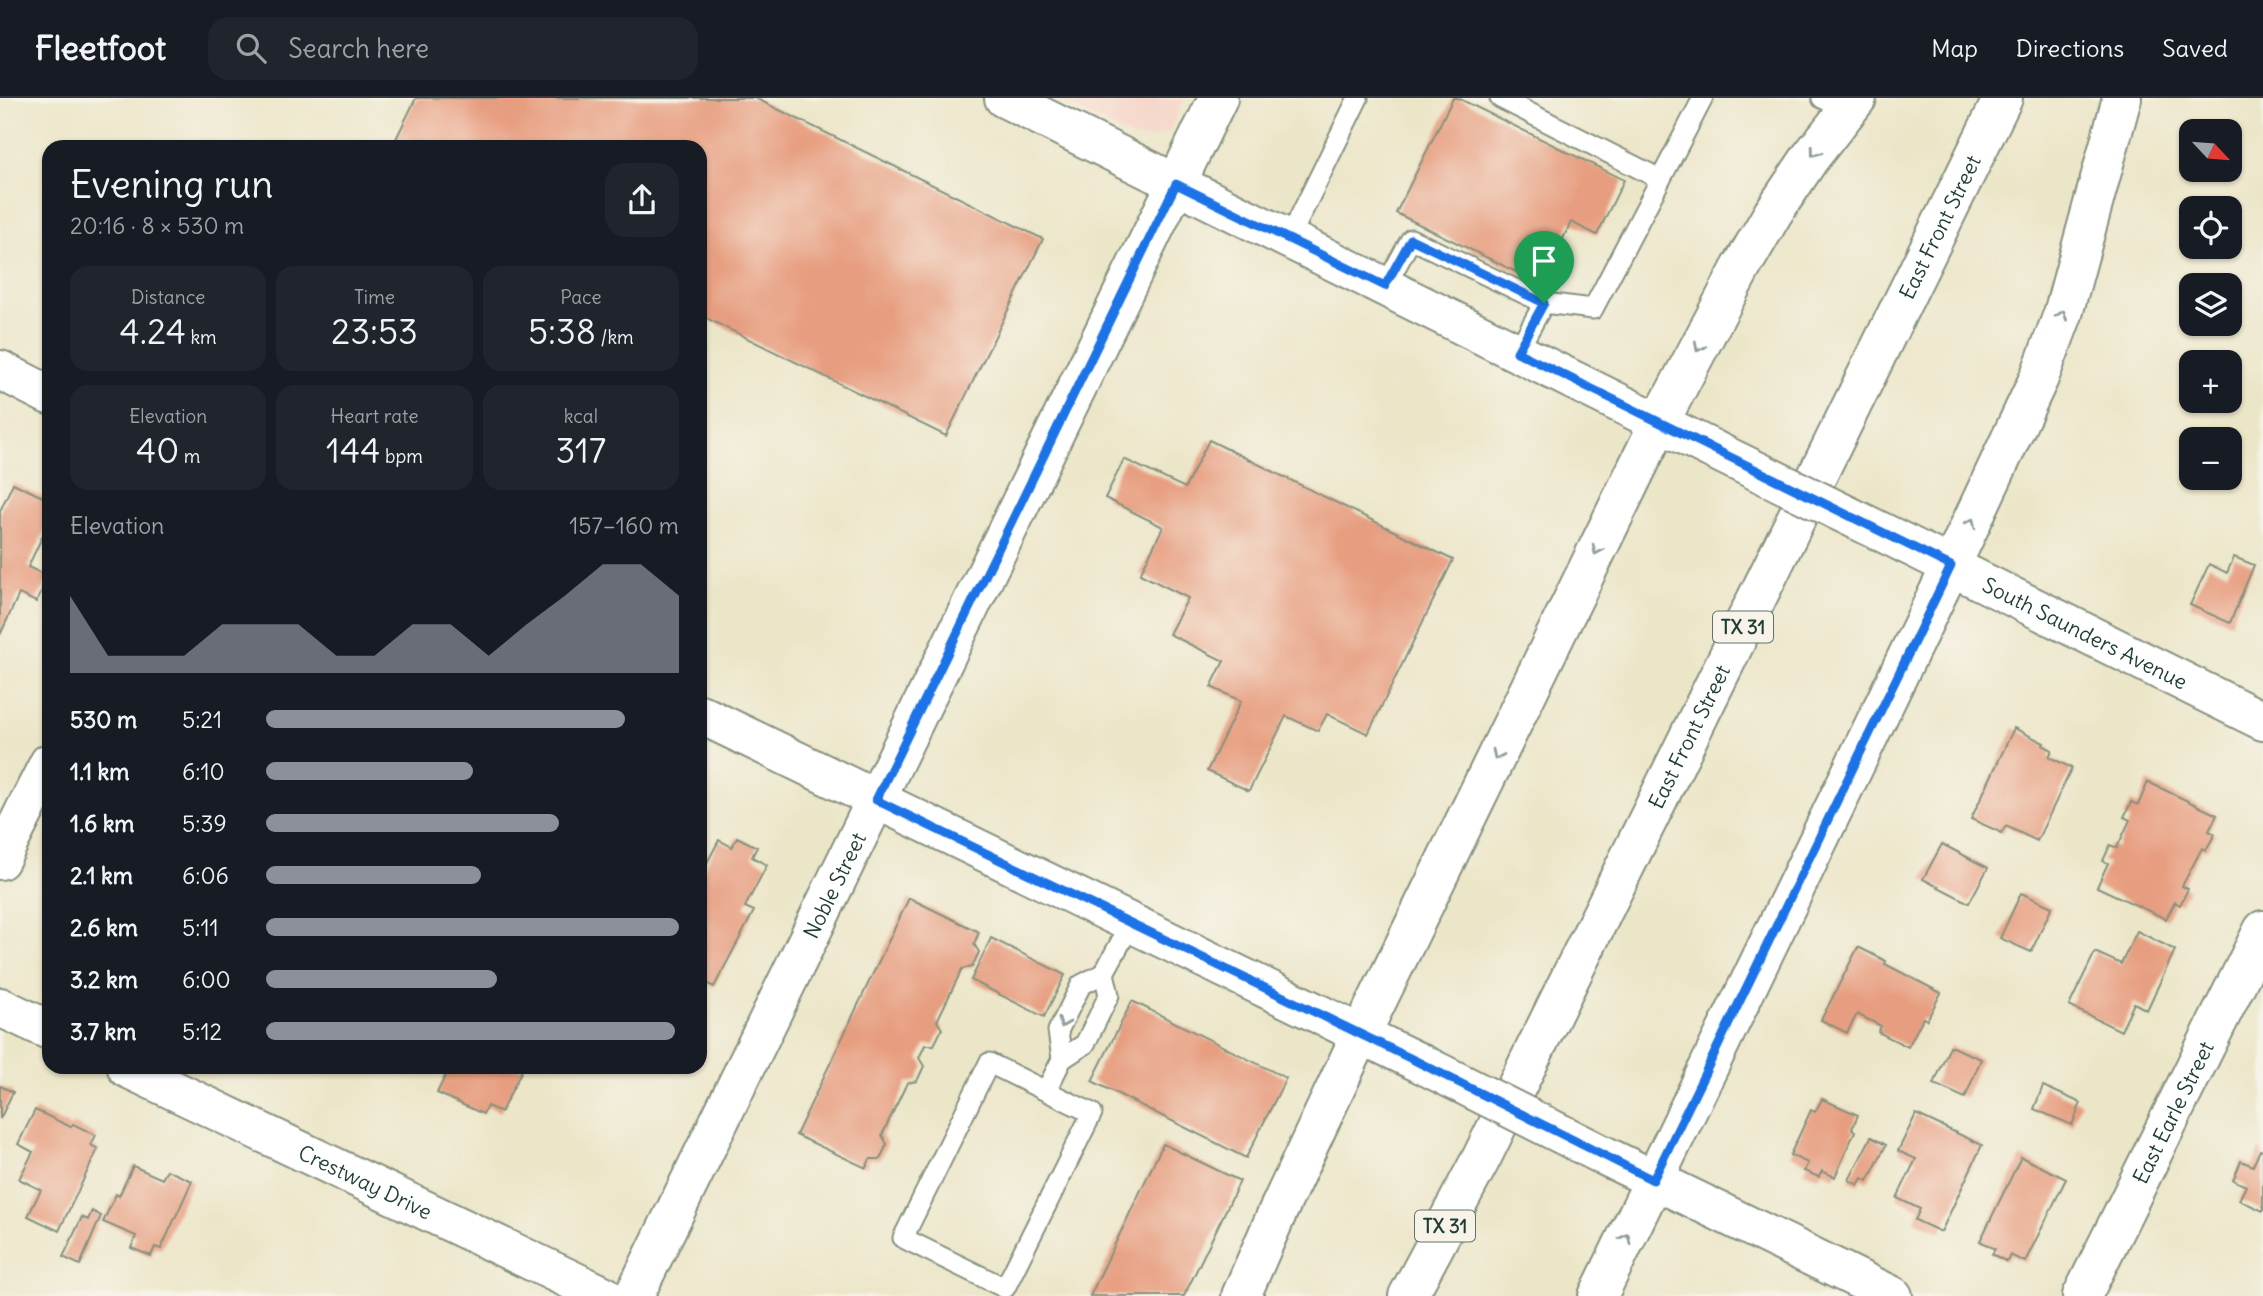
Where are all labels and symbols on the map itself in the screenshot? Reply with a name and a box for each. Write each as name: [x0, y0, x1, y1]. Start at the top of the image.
north arrow: [2179, 119, 2242, 182]
one-way arrow: [1811, 144, 1823, 157]
street label: East Front Street: [1893, 151, 1986, 303]
pin: [1514, 231, 1574, 303]
one-way arrow: [2054, 309, 2068, 321]
one-way arrow: [1694, 340, 1707, 352]
one-way arrow: [1963, 518, 1977, 530]
one-way arrow: [1591, 543, 1605, 555]
street label: South Saunders Avenue: [1978, 571, 2192, 695]
road number: TX 31: [1713, 612, 1773, 642]
street label: East Front Street: [1642, 660, 1736, 813]
one-way arrow: [1491, 748, 1505, 760]
street label: Noble Street: [797, 828, 872, 943]
one-way arrow: [1057, 1016, 1071, 1028]
street label: East Earle Street: [2126, 1037, 2219, 1188]
street label: Crestway Drive: [294, 1138, 436, 1225]
road number: TX 31: [1415, 1210, 1475, 1242]
one-way arrow: [1618, 1233, 1632, 1245]

